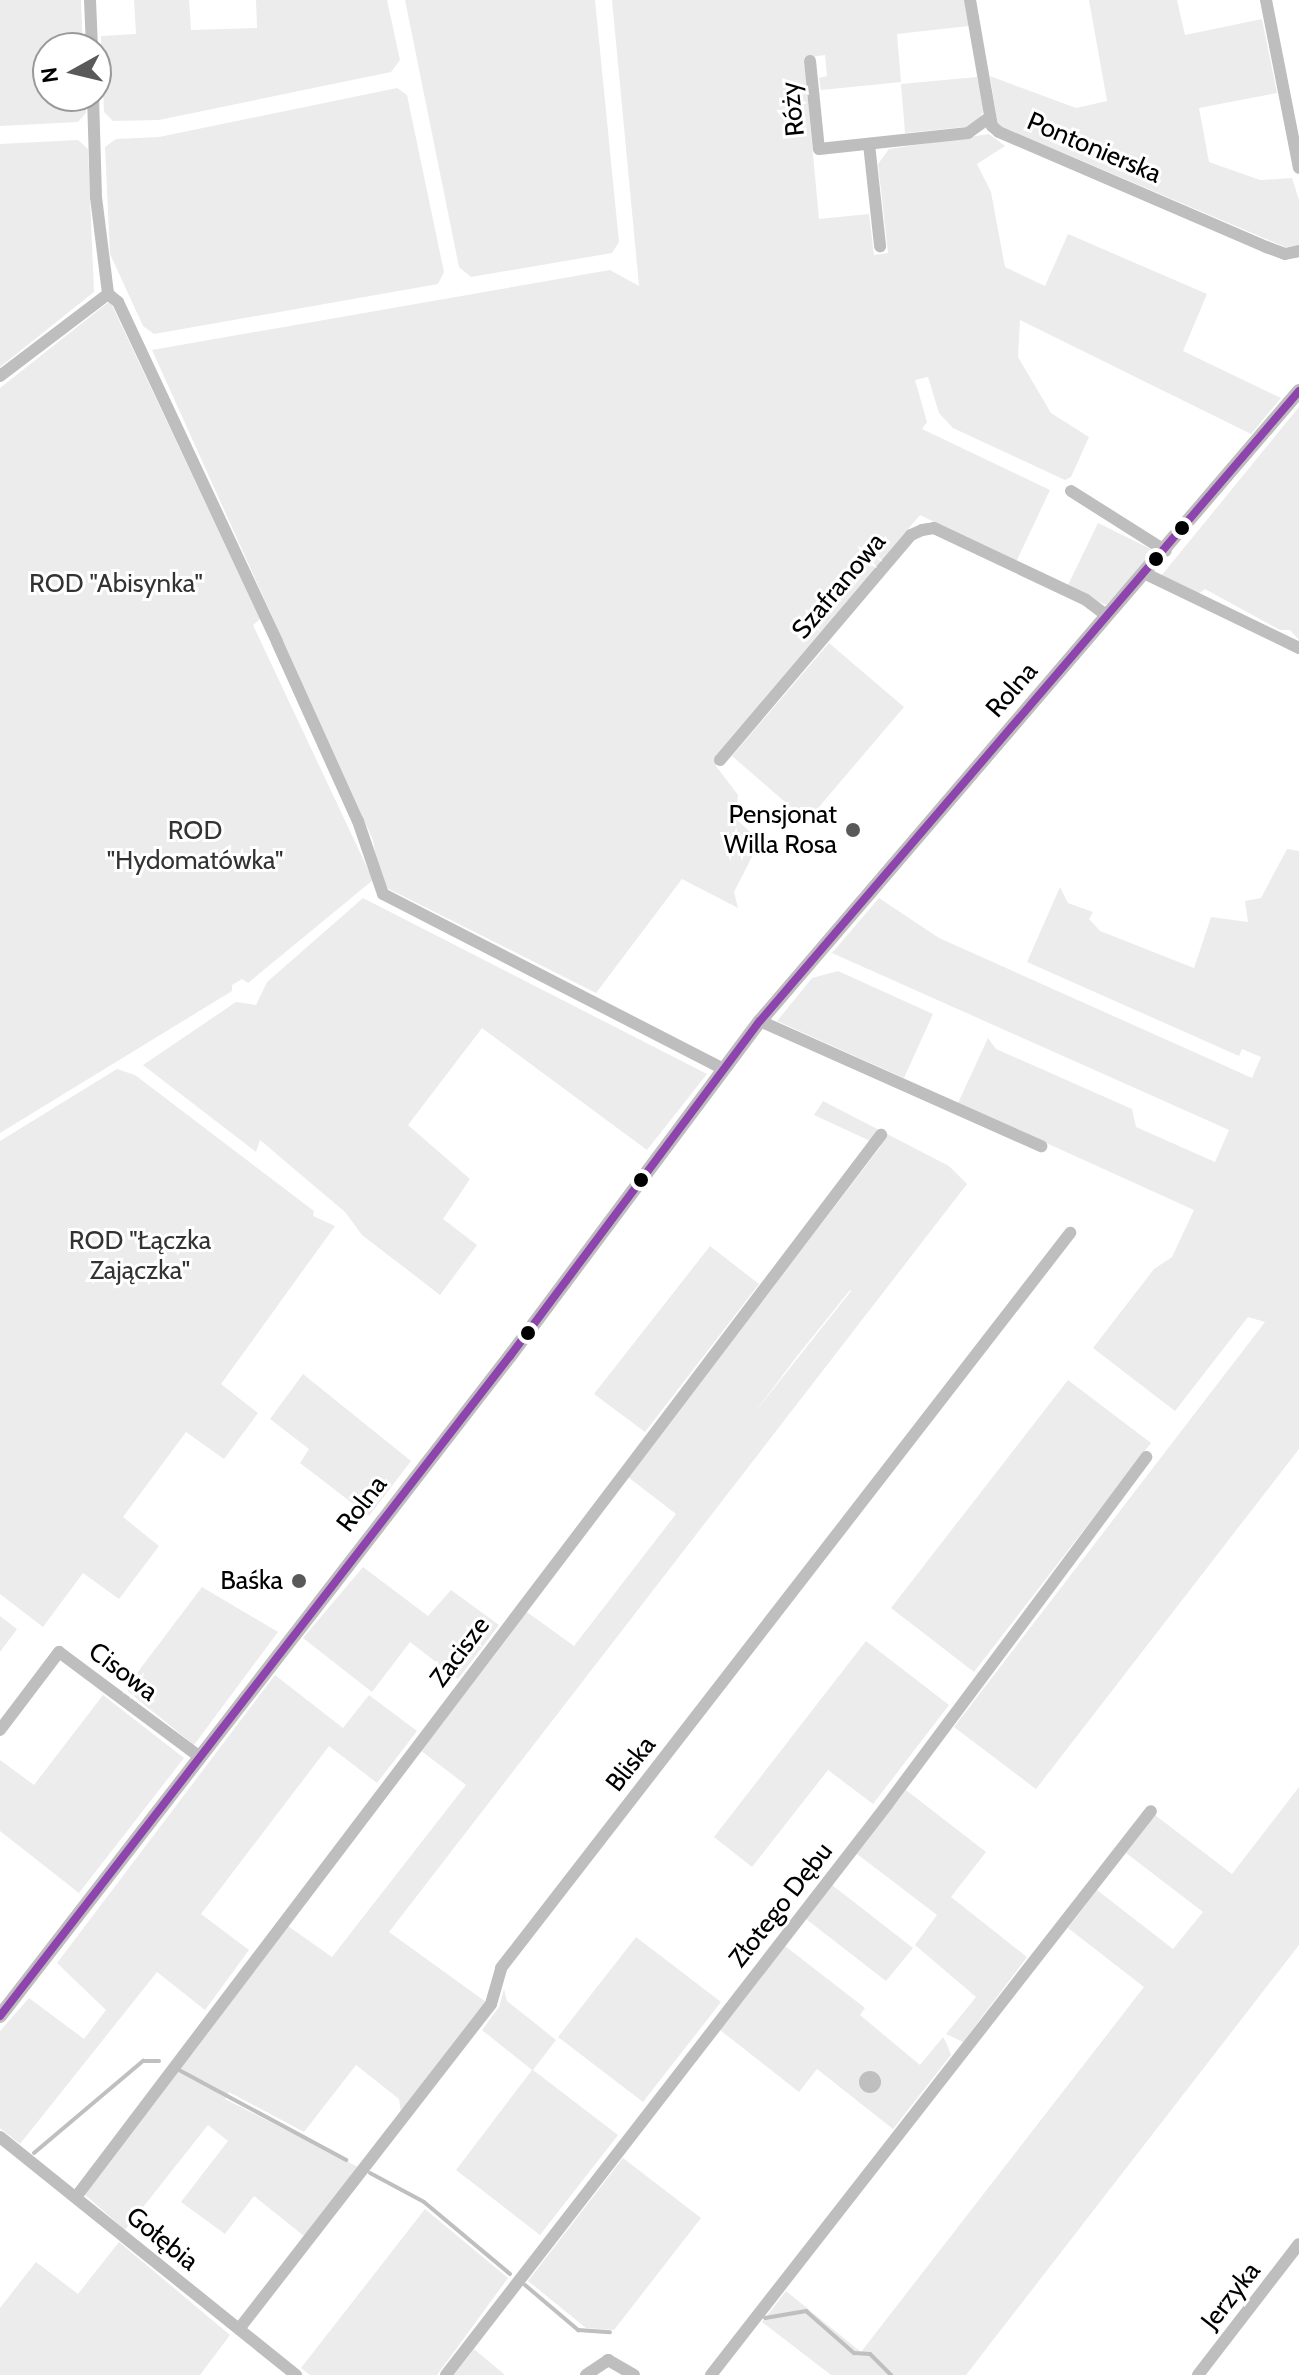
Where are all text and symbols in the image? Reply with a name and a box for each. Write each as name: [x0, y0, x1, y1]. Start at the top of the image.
north arrow: [32, 32, 112, 112]
text: N: [35, 66, 64, 85]
street label: Róży: [775, 80, 811, 138]
street label: Pontonierska: [1022, 106, 1166, 190]
unlabelled marker: [1174, 520, 1190, 536]
street label: Szafranowa: [786, 527, 892, 645]
unlabelled marker: [1148, 551, 1164, 567]
park label: ROD "Abisynka": [29, 568, 203, 600]
street label: Rolna: [980, 656, 1044, 724]
place label: Pensjonat Willa Rosa: [724, 799, 837, 860]
park label: ROD "Hydomatówka": [107, 815, 283, 876]
marker: Pensjonat Willa Rosa: [844, 821, 862, 839]
unlabelled marker: [633, 1172, 649, 1188]
park label: ROD "Łączka Zajączka": [69, 1225, 211, 1286]
unlabelled marker: [520, 1325, 536, 1341]
street label: Rolna: [330, 1470, 394, 1538]
place label: Baśka: [220, 1565, 283, 1597]
marker: Baśka: [290, 1572, 308, 1590]
street label: Zacisze: [424, 1611, 496, 1693]
street label: Cisowa: [82, 1636, 164, 1708]
street label: Bliska: [600, 1730, 662, 1798]
street label: Złotego Dębu: [723, 1836, 839, 1974]
street label: Gołębia: [120, 2201, 204, 2277]
street label: Jerzyka: [1195, 2256, 1267, 2336]

